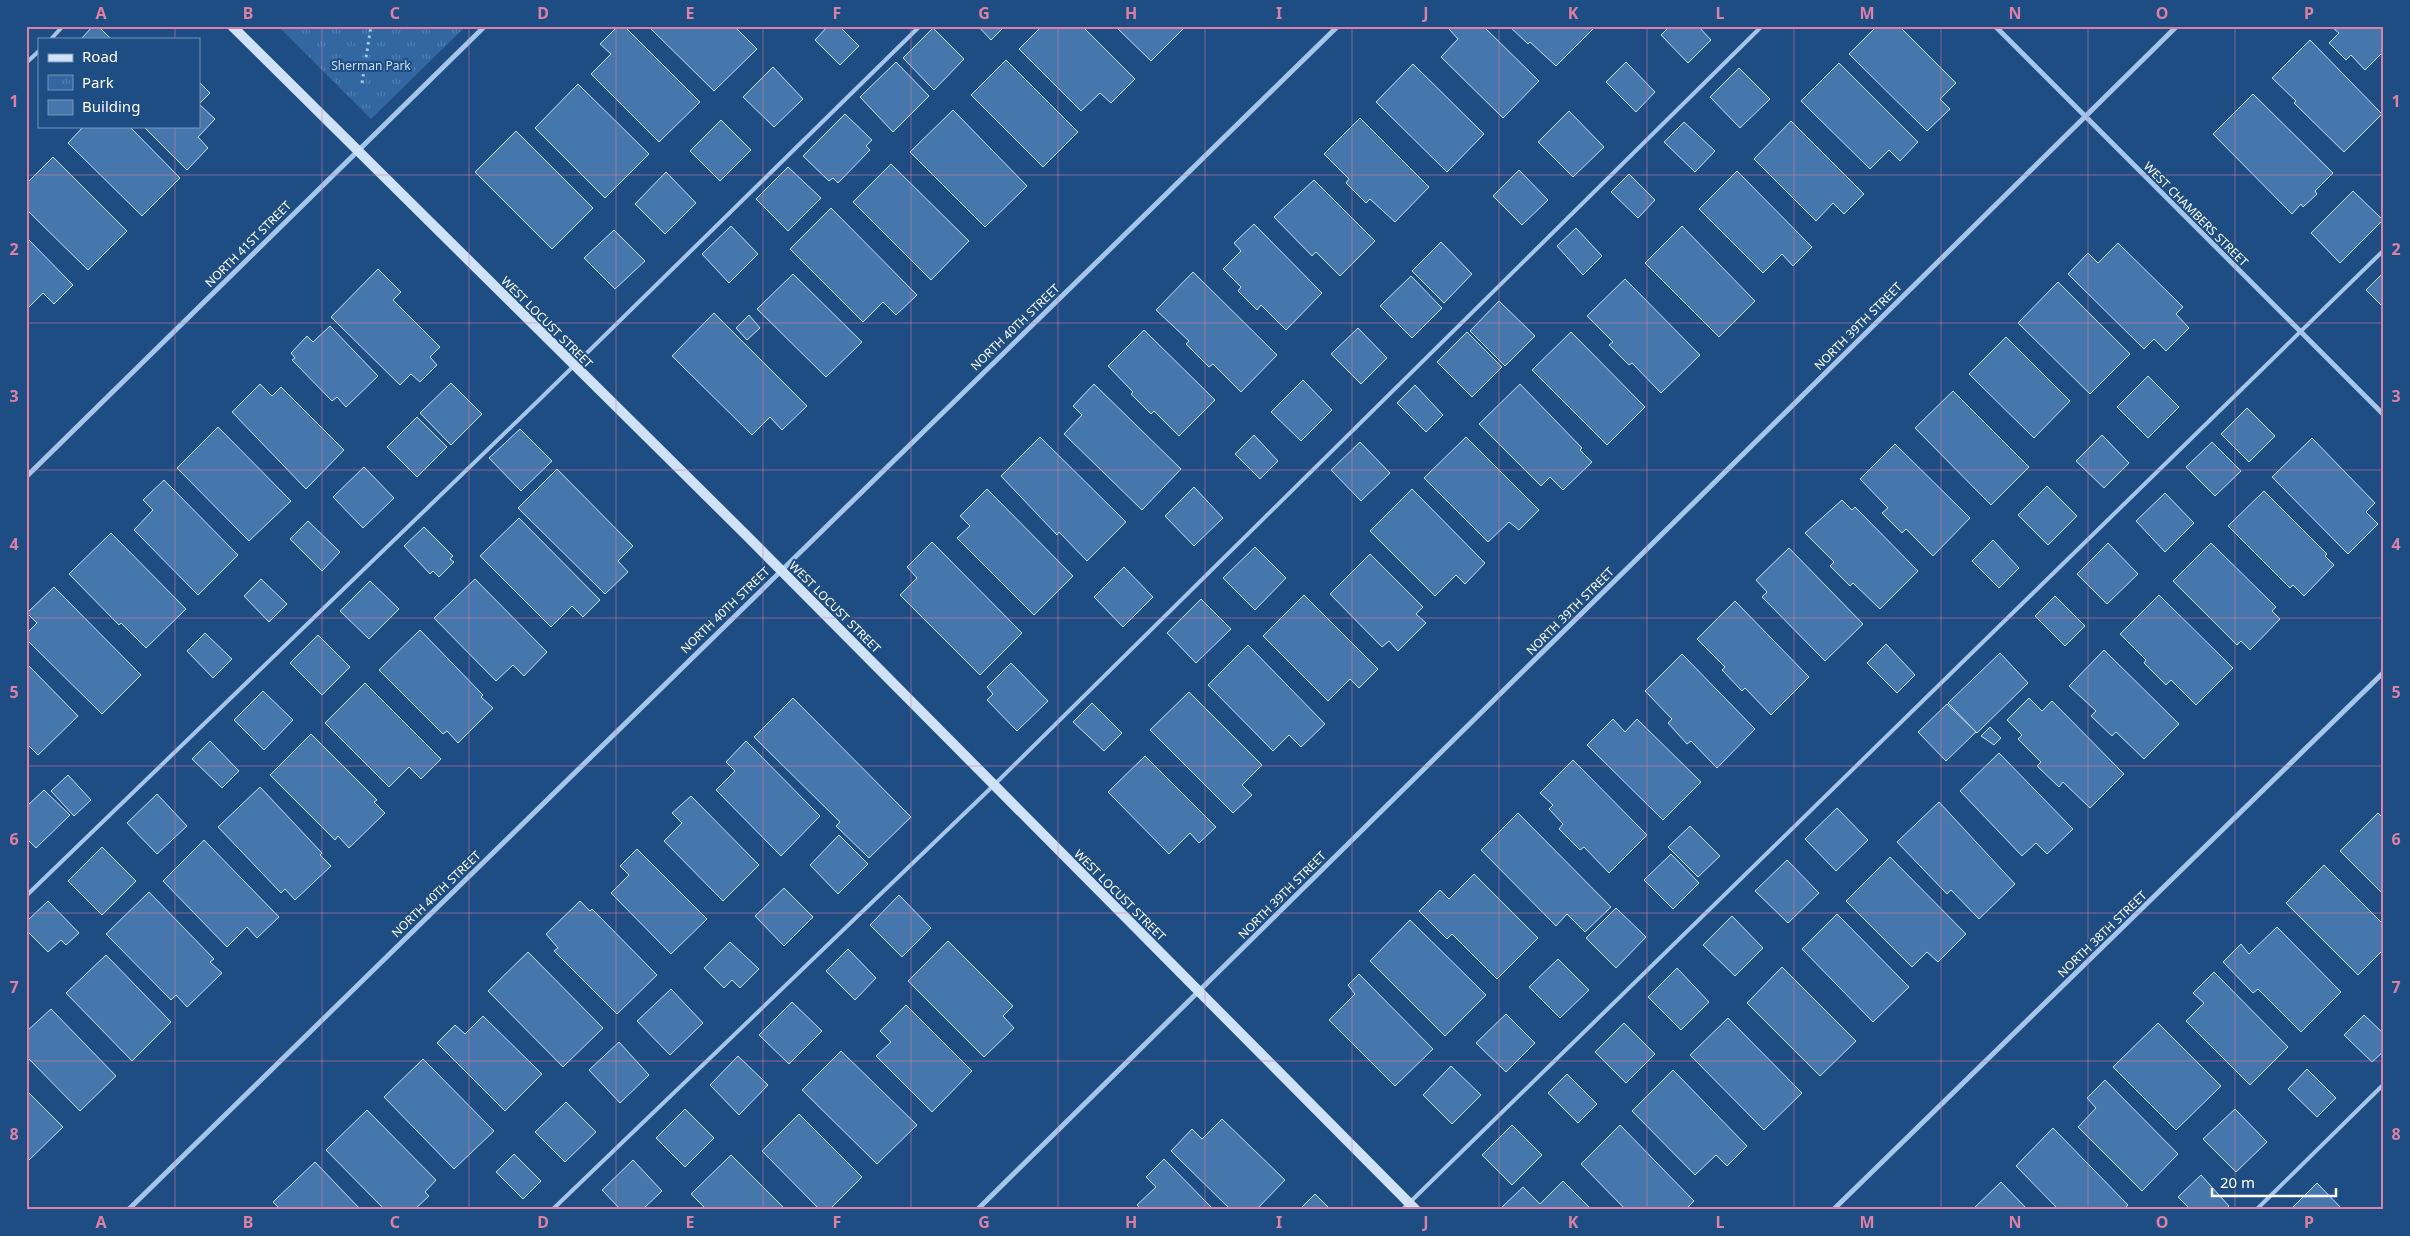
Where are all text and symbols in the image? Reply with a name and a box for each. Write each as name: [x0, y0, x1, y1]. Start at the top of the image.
text: A: [95, 2, 107, 24]
text: B: [243, 2, 253, 24]
text: C: [390, 2, 400, 24]
text: D: [537, 2, 549, 24]
text: E: [686, 2, 695, 24]
text: F: [833, 2, 841, 24]
text: G: [978, 2, 990, 24]
text: H: [1125, 2, 1137, 24]
text: I: [1276, 2, 1282, 24]
text: J: [1421, 2, 1429, 24]
text: K: [1568, 2, 1579, 24]
text: L: [1716, 2, 1725, 24]
text: M: [1859, 2, 1875, 24]
text: N: [2008, 2, 2022, 24]
text: O: [2156, 2, 2168, 24]
text: P: [2304, 2, 2314, 24]
legend: [38, 38, 200, 128]
text: Road: [82, 46, 118, 66]
park label: Sherman Park: [331, 57, 411, 74]
text: Park: [82, 72, 114, 92]
text: 1: [9, 90, 19, 112]
text: 1: [2391, 90, 2401, 112]
text: Building: [82, 96, 140, 116]
street label: WEST CHAMBERS STREET: [2140, 158, 2252, 270]
street label: NORTH 41ST STREET: [201, 197, 295, 291]
text: 2: [9, 238, 19, 260]
text: 2: [2391, 238, 2401, 260]
street label: WEST LOCUST STREET: [497, 272, 597, 372]
street label: NORTH 39TH STREET: [1810, 278, 1906, 374]
street label: NORTH 40TH STREET: [967, 280, 1064, 374]
text: 3: [9, 385, 19, 407]
text: 3: [2391, 385, 2401, 407]
text: 4: [9, 533, 19, 555]
text: 4: [2391, 533, 2401, 555]
street label: WEST LOCUST STREET: [785, 557, 885, 657]
street label: NORTH 40TH STREET: [677, 563, 774, 657]
street label: NORTH 39TH STREET: [1522, 563, 1618, 659]
text: 5: [9, 681, 19, 703]
text: 5: [2391, 681, 2401, 703]
text: 6: [9, 828, 19, 850]
text: 6: [2391, 828, 2401, 850]
street label: WEST LOCUST STREET: [1070, 845, 1170, 945]
street label: NORTH 40TH STREET: [388, 847, 485, 941]
street label: NORTH 39TH STREET: [1234, 847, 1330, 943]
street label: NORTH 38TH STREET: [2054, 887, 2151, 981]
text: 7: [9, 976, 19, 998]
text: 7: [2391, 976, 2401, 998]
text: 8: [9, 1123, 19, 1145]
text: 8: [2391, 1123, 2401, 1145]
scale bar: [2212, 1166, 2336, 1198]
text: 20 m: [2220, 1172, 2255, 1192]
text: A: [95, 1211, 107, 1233]
text: B: [243, 1211, 253, 1233]
text: C: [390, 1211, 400, 1233]
text: D: [537, 1211, 549, 1233]
text: E: [686, 1211, 695, 1233]
text: F: [833, 1211, 841, 1233]
text: G: [978, 1211, 990, 1233]
text: H: [1125, 1211, 1137, 1233]
text: I: [1276, 1211, 1282, 1233]
text: J: [1421, 1211, 1429, 1233]
text: K: [1568, 1211, 1579, 1233]
text: L: [1716, 1211, 1725, 1233]
text: M: [1859, 1211, 1875, 1233]
text: N: [2008, 1211, 2022, 1233]
text: O: [2156, 1211, 2168, 1233]
text: P: [2304, 1211, 2314, 1233]

